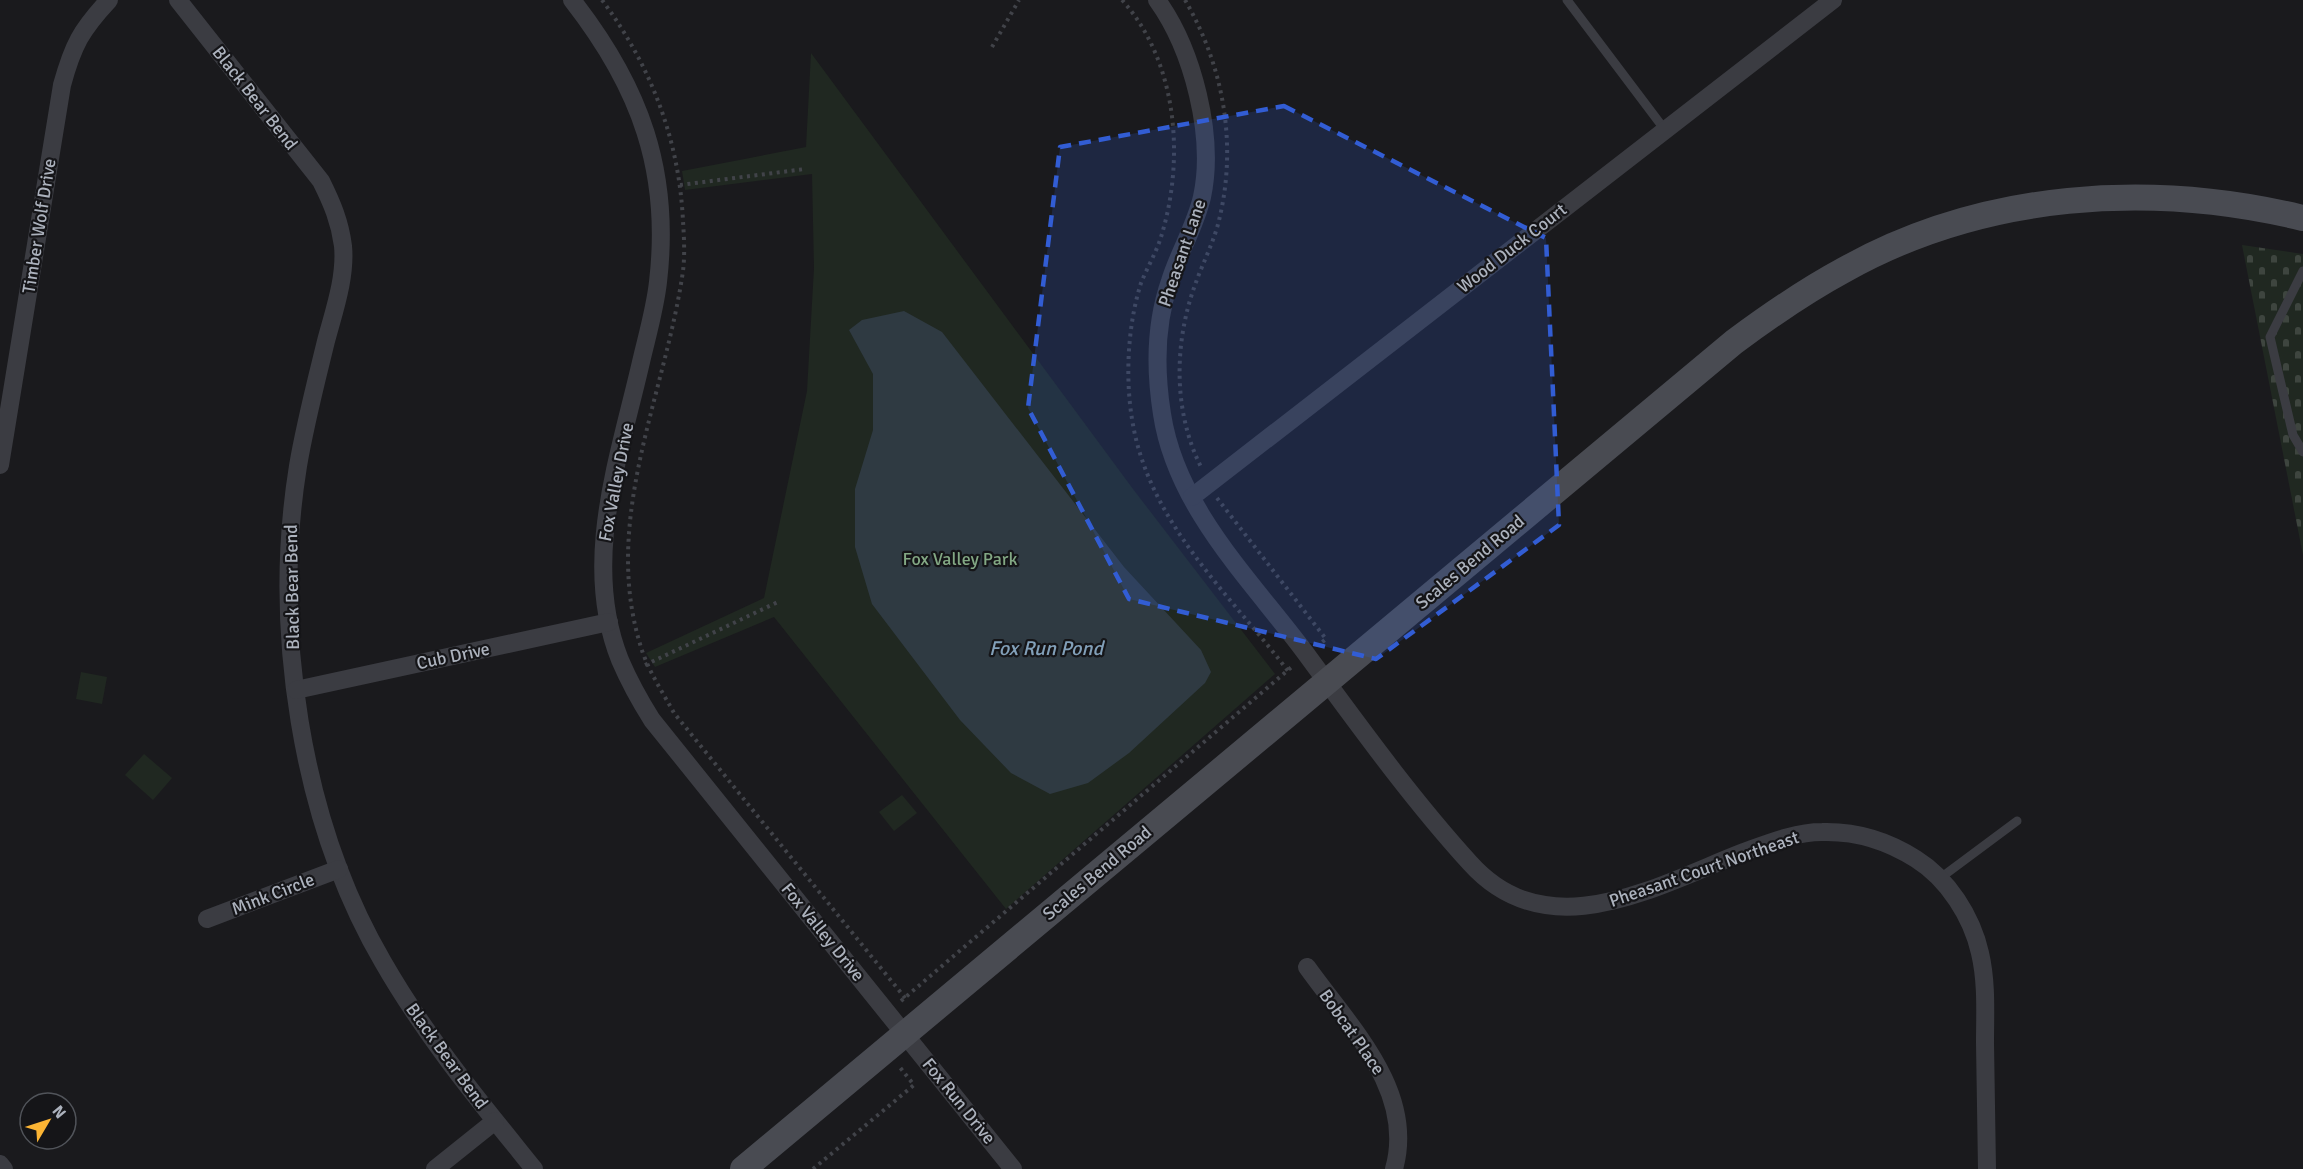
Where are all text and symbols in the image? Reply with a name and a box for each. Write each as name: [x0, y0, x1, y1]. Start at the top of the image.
street label: Black Bear Bend: [208, 42, 302, 154]
street label: Timber Wolf Drive: [17, 157, 61, 295]
street label: Pheasant Lane: [1153, 196, 1211, 310]
street label: Wood Duck Court: [1453, 198, 1571, 298]
street label: Fox Valley Drive: [594, 421, 638, 543]
street label: Scales Bend Road: [1411, 510, 1529, 614]
street label: Black Bear Bend: [280, 524, 304, 650]
park label: Fox Valley Park: [903, 548, 1017, 570]
water label: Fox Run Pond: [989, 636, 1105, 661]
street label: Cub Drive: [414, 638, 492, 674]
street label: Scales Bend Road: [1038, 821, 1156, 925]
street label: Pheasant Court Northeast: [1606, 826, 1802, 912]
street label: Mink Circle: [229, 868, 317, 920]
street label: Fox Valley Drive: [777, 878, 869, 986]
street label: Bobcat Place: [1314, 985, 1390, 1079]
street label: Black Bear Bend: [401, 999, 493, 1113]
street label: Fox Run Drive: [918, 1053, 1000, 1149]
north arrow: [18, 1091, 78, 1151]
text: N: [48, 1102, 70, 1123]

